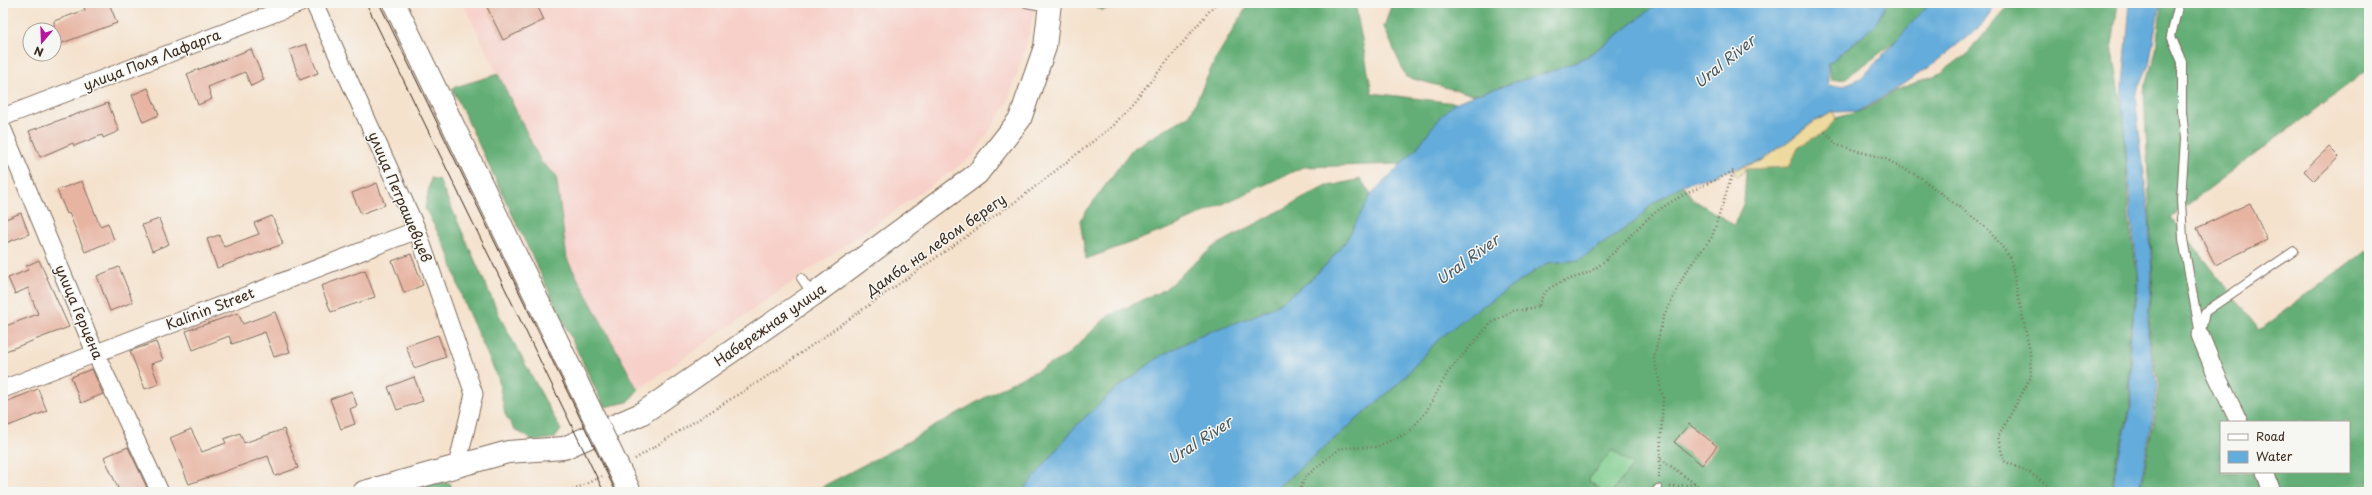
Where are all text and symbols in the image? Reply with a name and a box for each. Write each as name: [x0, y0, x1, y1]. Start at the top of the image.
north arrow: [22, 22, 62, 62]
street label: улица Поля Лафарга: [80, 24, 224, 95]
water label: Ural River: [1688, 28, 1761, 93]
text: N: [31, 42, 45, 61]
street label: улица Петрашевцев: [363, 128, 437, 265]
street label: Дамба на левом берегу: [861, 188, 1010, 301]
water label: Ural River: [1431, 227, 1505, 290]
street label: улица Герцена: [50, 261, 109, 363]
street label: Набережная улица: [710, 278, 830, 371]
street label: Kalinin Street: [163, 282, 257, 335]
water label: Ural River: [1162, 409, 1238, 469]
legend: [2220, 421, 2350, 473]
text: Road: [2256, 427, 2285, 445]
text: Water: [2256, 447, 2293, 465]

